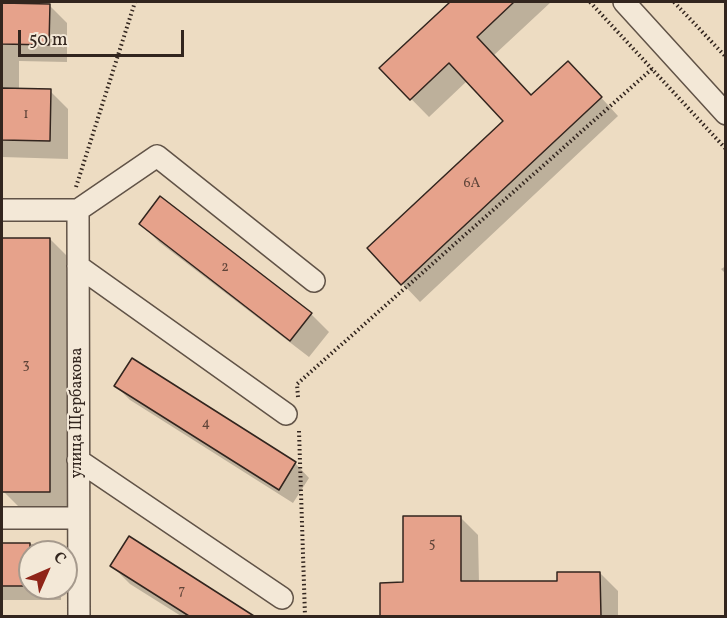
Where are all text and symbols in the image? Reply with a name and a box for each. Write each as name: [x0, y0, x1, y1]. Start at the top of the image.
scale bar: [21, 18, 188, 56]
text: 50 m: [29, 28, 68, 53]
house number: 1: [23, 107, 29, 123]
house number: 6А: [464, 176, 480, 192]
house number: 2: [221, 260, 229, 276]
street label: улица Щербакова: [68, 348, 88, 478]
house number: 3: [22, 357, 30, 373]
house number: 4: [202, 416, 210, 432]
house number: 5: [429, 536, 435, 552]
north arrow: [18, 540, 78, 600]
text: С: [48, 547, 71, 570]
house number: 7: [179, 583, 185, 599]

